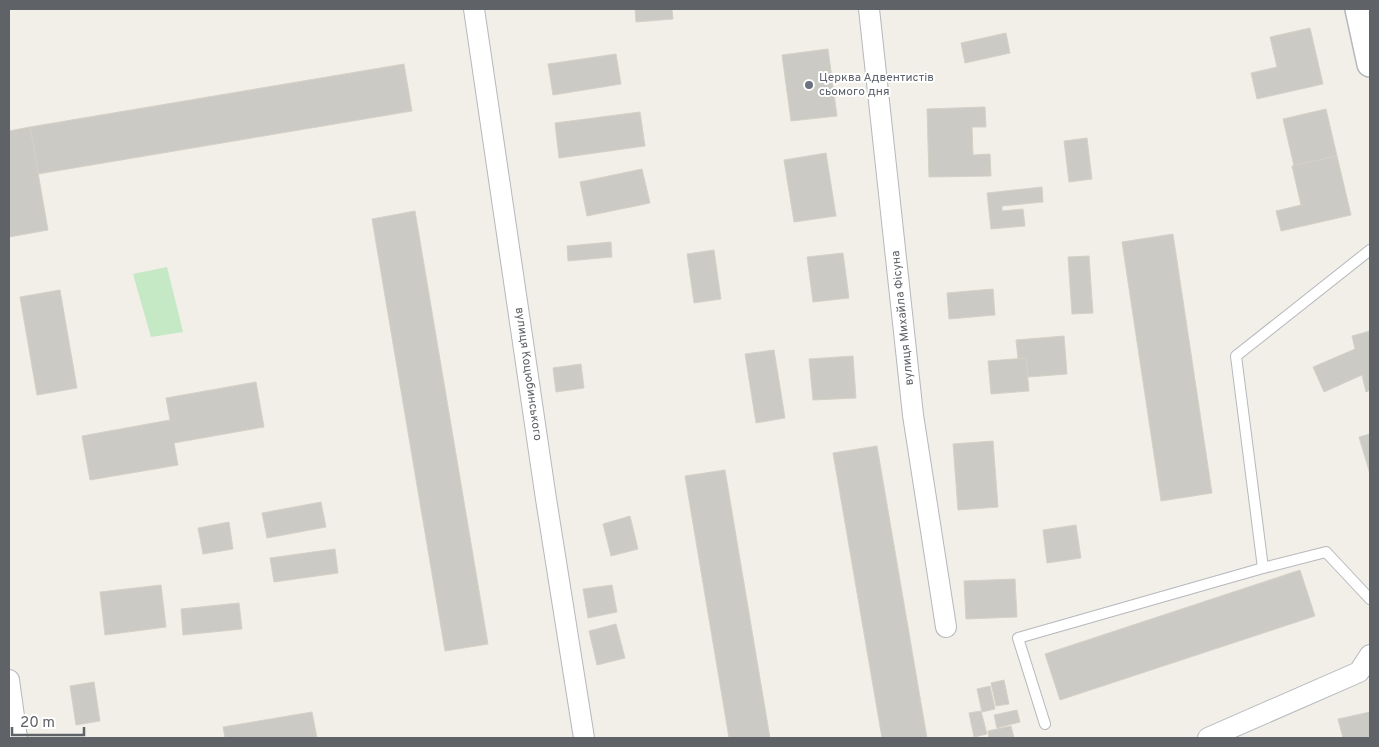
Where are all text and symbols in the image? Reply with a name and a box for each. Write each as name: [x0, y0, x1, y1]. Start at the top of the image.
place label: Церква Адвентистів сьомого дня: [819, 70, 934, 100]
marker: Церква Адвентистів сьомого дня: [803, 79, 815, 91]
street label: вулиця Михайла Фісуна: [888, 250, 918, 386]
street label: вулиця Коцюбинського: [511, 306, 545, 442]
scale bar: [12, 704, 85, 736]
text: 20 m: [20, 714, 55, 733]

